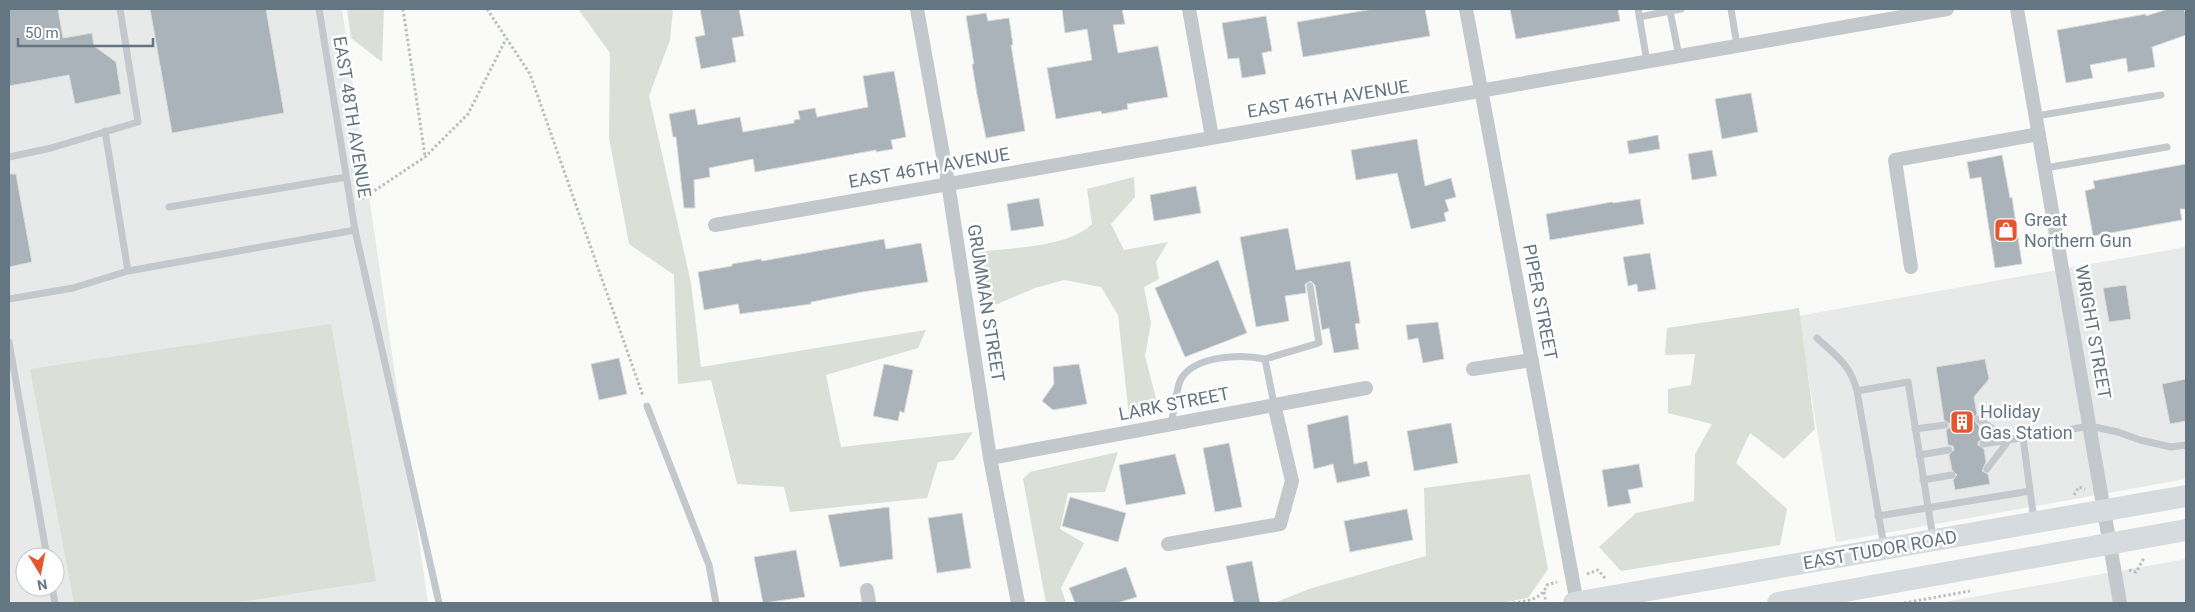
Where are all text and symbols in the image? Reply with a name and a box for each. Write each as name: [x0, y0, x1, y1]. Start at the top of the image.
scale bar: [18, 15, 152, 47]
text: 50 m: [25, 24, 59, 42]
street label: EAST 48TH AVENUE: [329, 35, 376, 199]
street label: EAST 46TH AVENUE: [1246, 75, 1410, 122]
street label: EAST 46TH AVENUE: [847, 143, 1011, 192]
place label: Great Northern Gun: [2024, 209, 2132, 251]
shop icon: Great Northern Gun: [1993, 217, 2019, 243]
street label: GRUMMAN STREET: [964, 222, 1009, 384]
street label: PIPER STREET: [1519, 242, 1562, 362]
street label: WRIGHT STREET: [2071, 263, 2116, 401]
street label: LARK STREET: [1117, 382, 1231, 425]
place label: Holiday Gas Station: [1980, 401, 2073, 443]
building icon: Holiday Gas Station: [1949, 409, 1975, 435]
street label: EAST TUDOR ROAD: [1801, 526, 1959, 573]
north arrow: [15, 547, 65, 597]
text: N: [36, 576, 49, 594]

